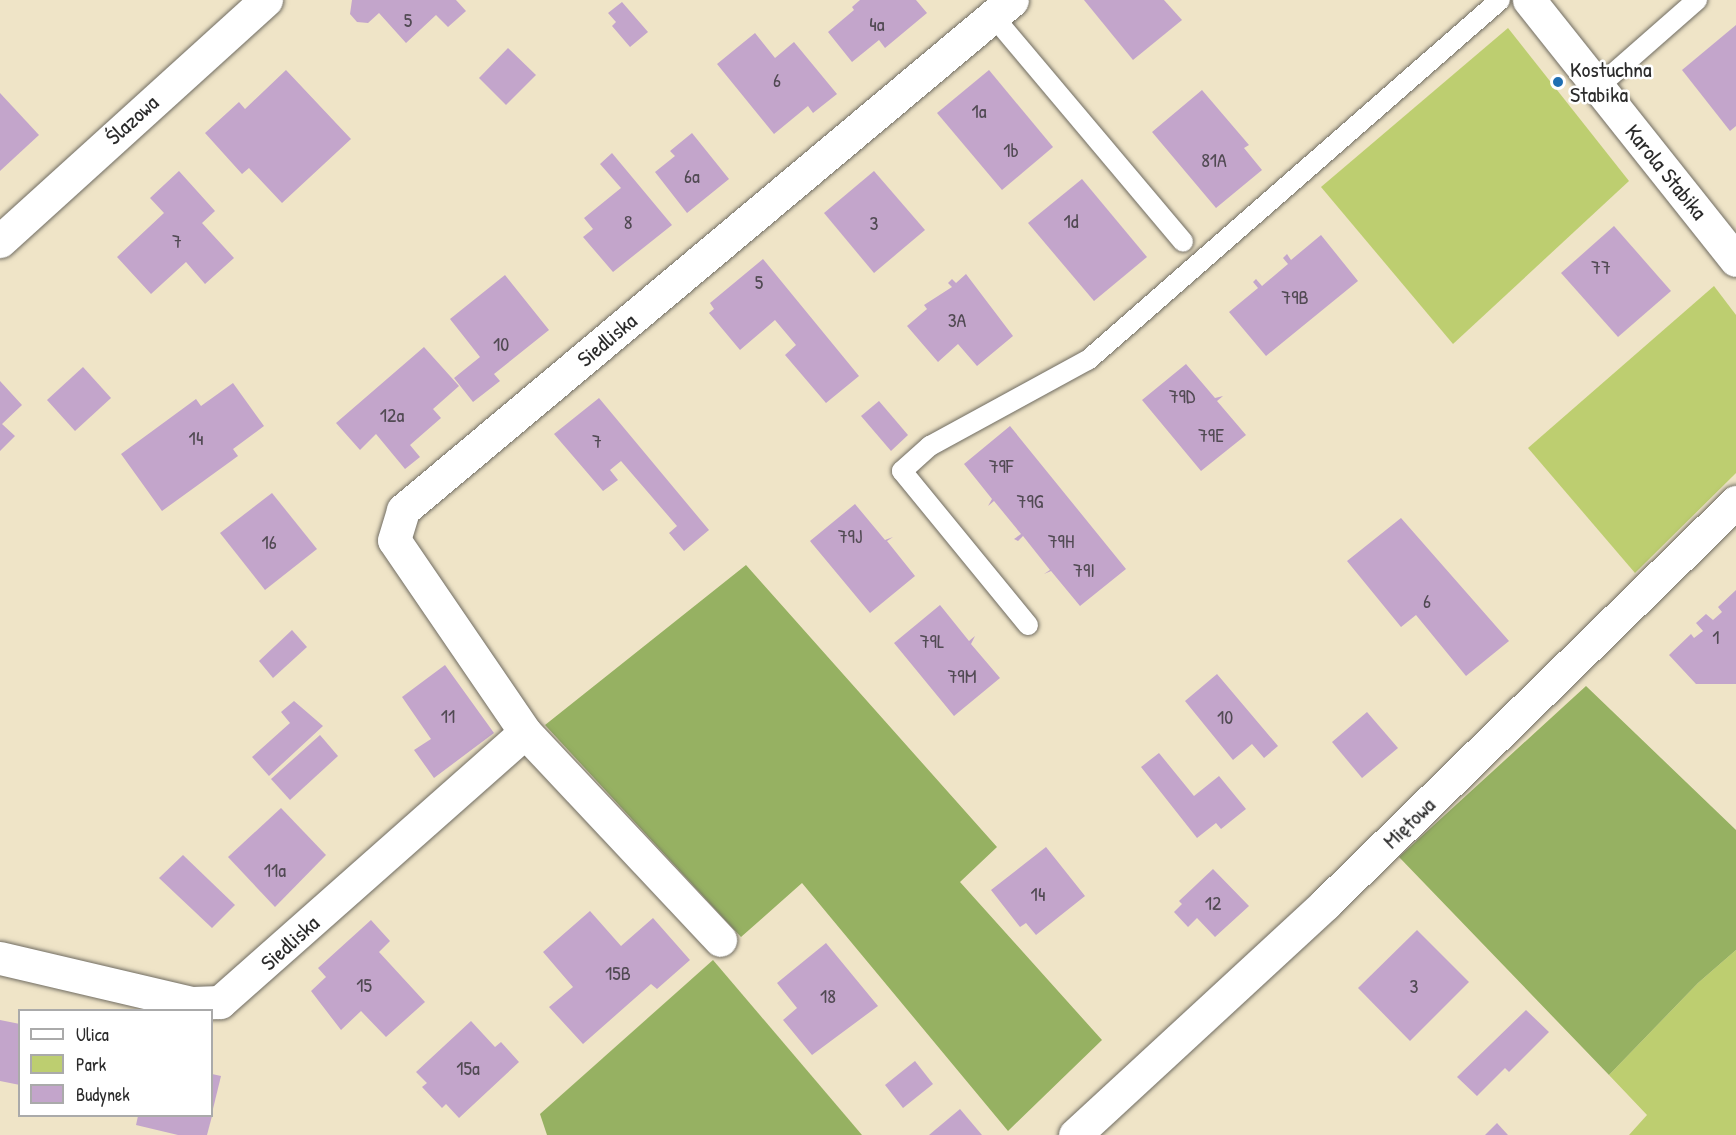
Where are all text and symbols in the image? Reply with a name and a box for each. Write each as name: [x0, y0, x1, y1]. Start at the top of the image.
house number: 5: [404, 7, 412, 31]
house number: 4a: [869, 11, 885, 35]
place label: Kostuchna Stabika: [1570, 56, 1652, 107]
house number: 6: [773, 67, 781, 91]
marker: Kostuchna Stabika: [1551, 75, 1565, 89]
street label: Ślazowa: [100, 90, 164, 150]
house number: 1a: [971, 98, 987, 122]
street label: Karola Stabika: [1620, 119, 1712, 225]
house number: 1b: [1003, 137, 1019, 161]
house number: 81A: [1201, 147, 1227, 171]
house number: 6a: [684, 163, 700, 187]
house number: 1d: [1063, 208, 1079, 232]
house number: 8: [624, 209, 632, 233]
house number: 3: [870, 210, 878, 234]
house number: 7: [172, 228, 182, 252]
house number: 77: [1591, 254, 1611, 278]
house number: 5: [755, 269, 763, 293]
house number: 79B: [1281, 284, 1309, 308]
house number: 3A: [948, 307, 966, 331]
street label: Siedliska: [572, 308, 642, 372]
house number: 10: [493, 331, 509, 355]
house number: 79D: [1169, 383, 1195, 407]
house number: 12a: [380, 402, 404, 426]
house number: 79E: [1198, 422, 1224, 446]
house number: 14: [189, 425, 203, 449]
house number: 7: [592, 428, 602, 452]
house number: 79F: [989, 453, 1013, 477]
house number: 79G: [1017, 488, 1043, 512]
house number: 79J: [838, 523, 862, 547]
house number: 79H: [1048, 528, 1074, 552]
house number: 16: [261, 529, 277, 553]
house number: 79I: [1073, 557, 1095, 581]
house number: 6: [1423, 588, 1431, 612]
house number: 1: [1712, 624, 1720, 648]
house number: 79L: [920, 628, 944, 652]
house number: 79M: [947, 663, 977, 687]
house number: 11: [441, 703, 455, 727]
house number: 10: [1217, 704, 1233, 728]
street label: Miętowa: [1378, 792, 1440, 854]
house number: 11a: [264, 857, 286, 881]
house number: 14: [1031, 881, 1045, 905]
house number: 12: [1205, 890, 1221, 914]
street label: Siedliska: [255, 910, 325, 976]
house number: 15B: [605, 960, 631, 984]
house number: 15: [356, 972, 372, 996]
house number: 3: [1410, 973, 1418, 997]
house number: 18: [820, 983, 836, 1007]
legend: [18, 1009, 213, 1117]
text: Ulica: [76, 1022, 109, 1047]
text: Park: [76, 1052, 106, 1077]
house number: 15a: [456, 1055, 480, 1079]
text: Budynek: [76, 1082, 130, 1107]

